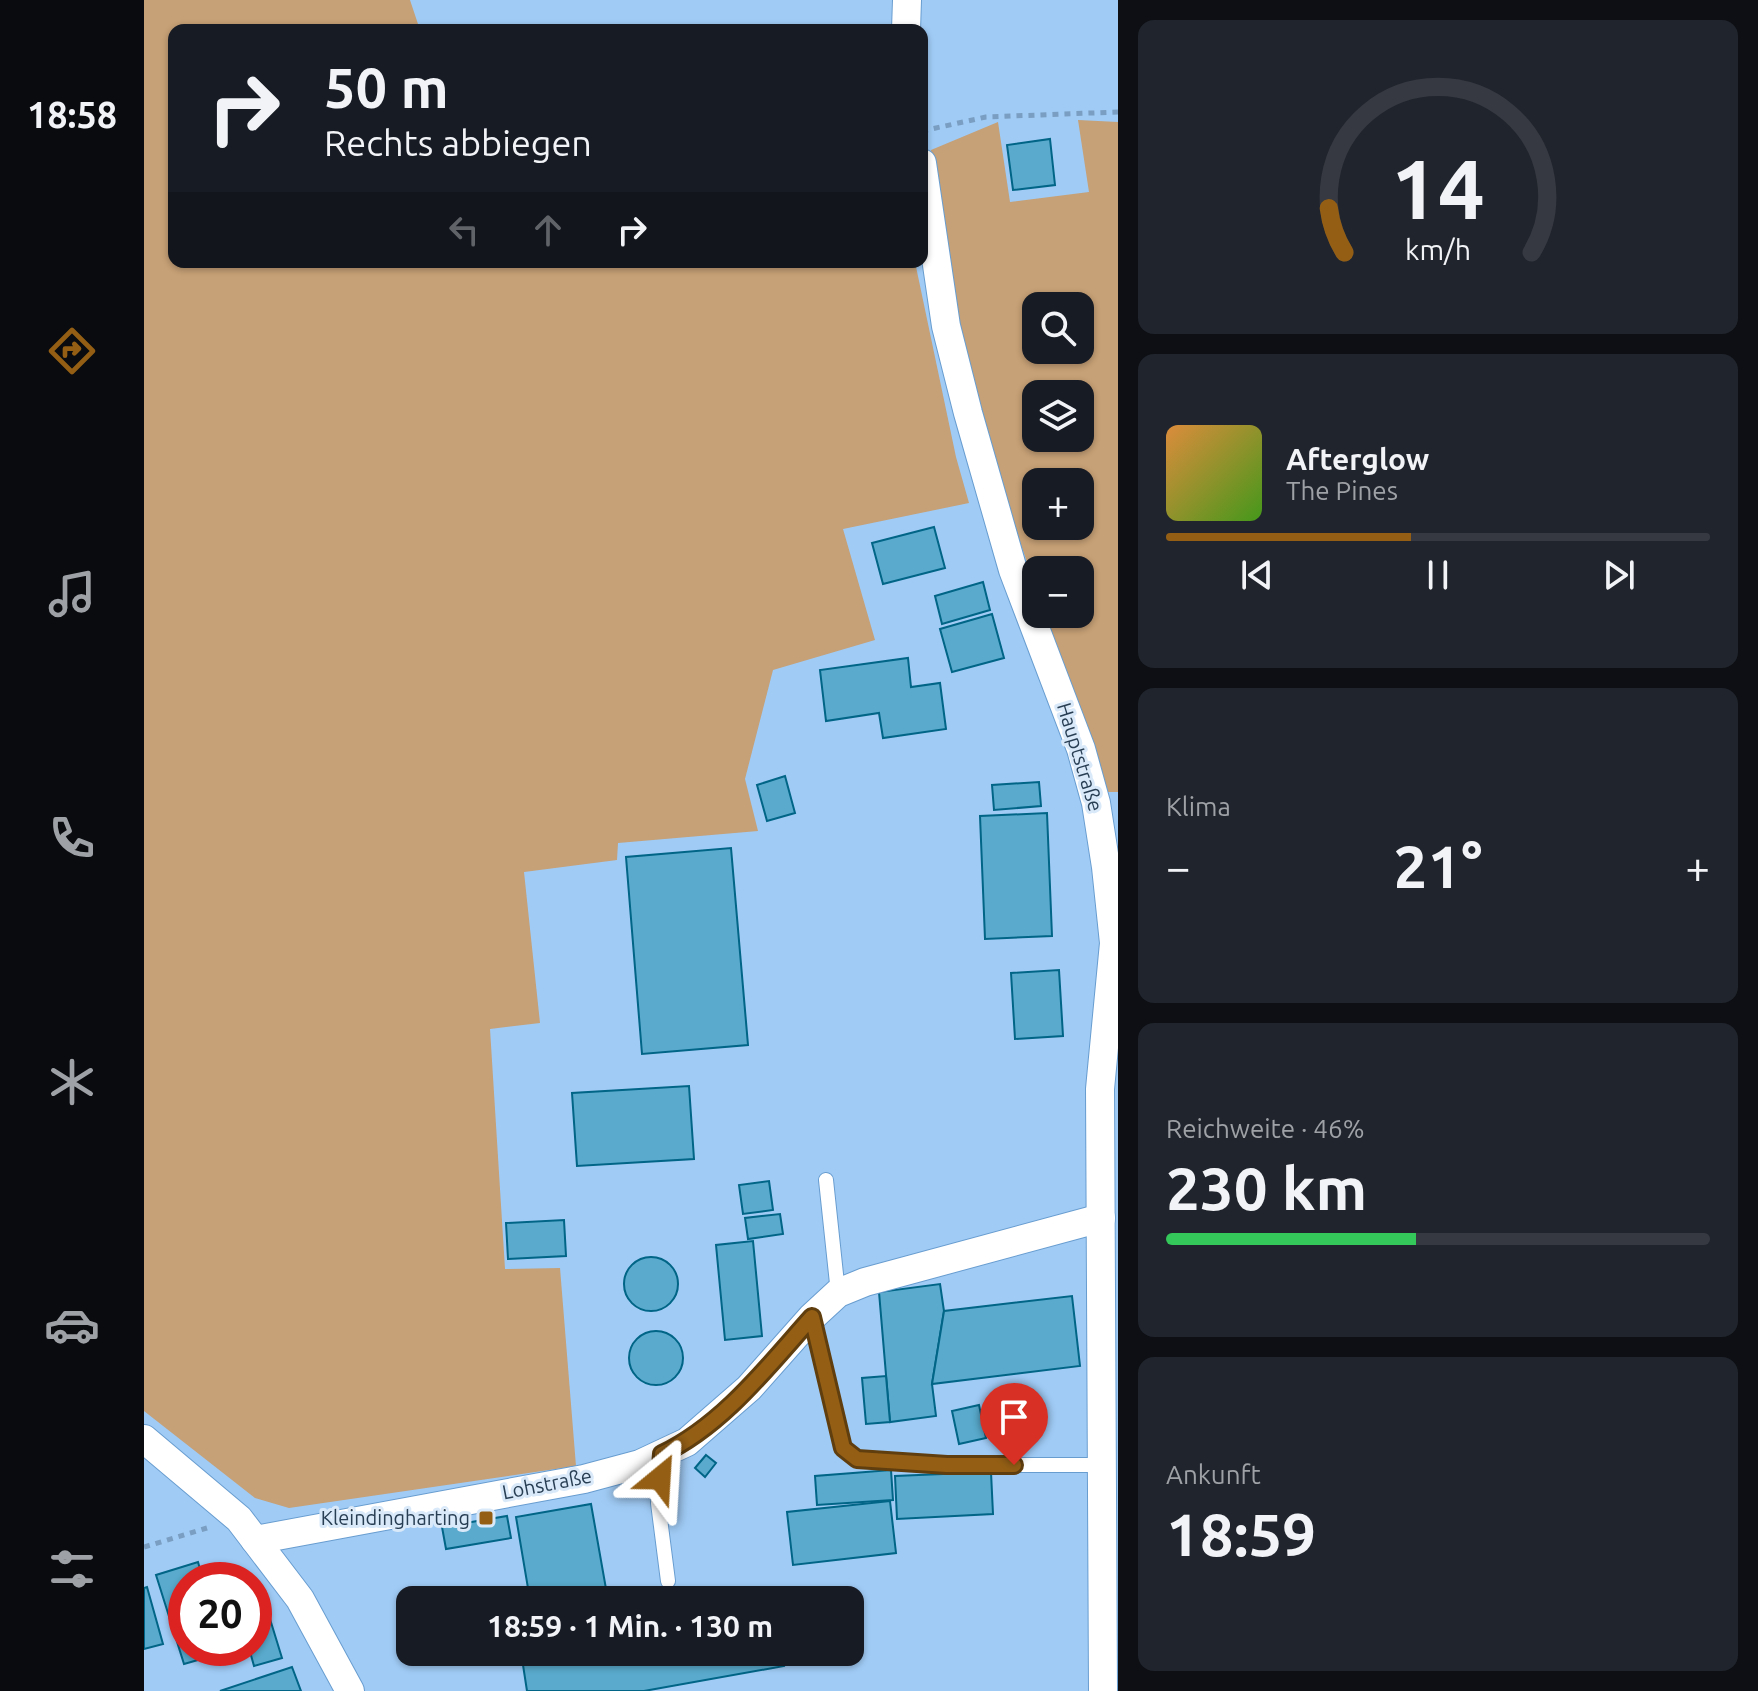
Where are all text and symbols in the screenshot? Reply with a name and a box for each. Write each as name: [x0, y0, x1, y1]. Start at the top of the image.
icon: right: [192, 56, 296, 160]
text: 50 m: [324, 56, 449, 119]
text: 18:58: [27, 94, 117, 135]
text: Rechts abbiegen: [324, 122, 592, 163]
text: 14: [1391, 141, 1485, 235]
icon: left: [442, 208, 486, 252]
icon: ahead: [526, 208, 570, 252]
icon: right: [610, 208, 654, 252]
text: km/h: [1405, 233, 1471, 265]
map controls: [1022, 292, 1094, 628]
button: search: [1022, 292, 1094, 364]
icon: directions: [44, 323, 100, 379]
button: layers: [1022, 380, 1094, 452]
text: Afterglow: [1286, 442, 1429, 476]
button: +: [1022, 468, 1094, 540]
text: The Pines: [1286, 476, 1398, 505]
icon: previous: [1235, 553, 1279, 597]
icon: pause: [1416, 553, 1460, 597]
icon: next: [1597, 553, 1641, 597]
button: −: [1022, 556, 1094, 628]
icon: music: [44, 566, 100, 622]
street label: Hauptstraße: [1053, 700, 1108, 814]
text: Klima: [1166, 792, 1231, 821]
icon: phone: [44, 810, 100, 866]
text: 21°: [1394, 832, 1482, 899]
text: −: [1166, 842, 1191, 891]
text: +: [1685, 842, 1710, 891]
icon: climate: [44, 1054, 100, 1110]
text: Reichweite · 46%: [1166, 1114, 1365, 1143]
text: 230 km: [1166, 1154, 1367, 1221]
icon: car: [44, 1297, 100, 1353]
pin: [980, 1383, 1048, 1465]
icon: arrive: [992, 1395, 1036, 1439]
position arrow: [618, 1436, 702, 1520]
text: Ankunft: [1166, 1460, 1261, 1489]
street label: Lohstraße: [500, 1464, 594, 1503]
text: 18:59: [1166, 1500, 1316, 1567]
place label: Kleindingharting: [321, 1506, 470, 1529]
marker: Kleindingharting: [477, 1509, 495, 1527]
icon: filters: [44, 1541, 100, 1597]
speed limit sign: 20: [168, 1562, 272, 1666]
text: 18:59 · 1 Min. · 130 m: [487, 1609, 773, 1643]

